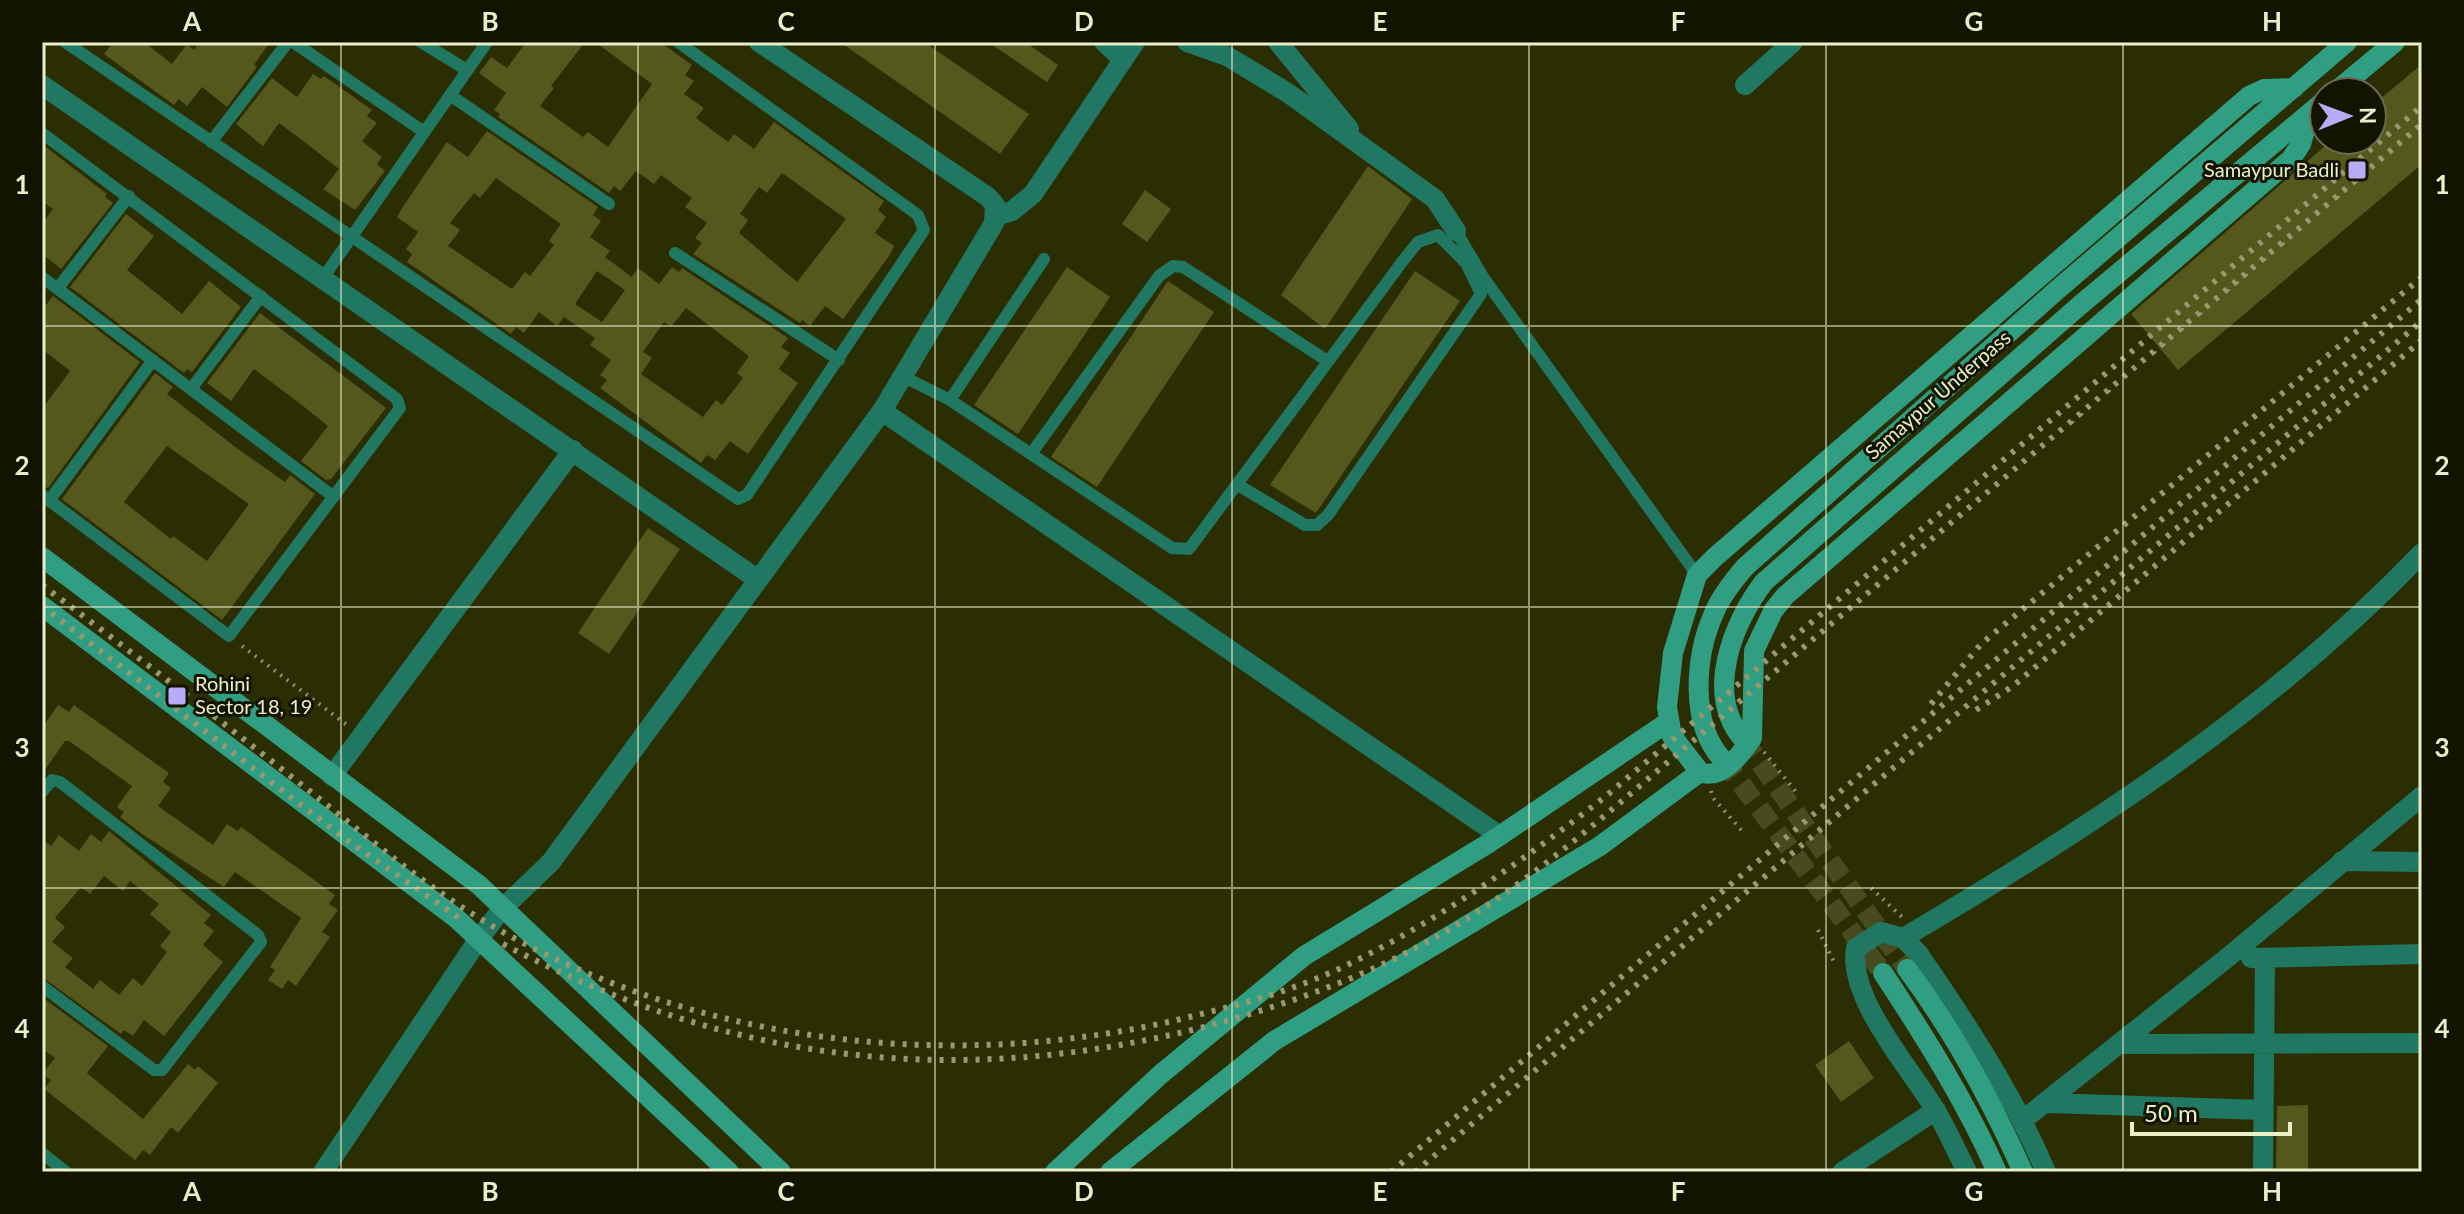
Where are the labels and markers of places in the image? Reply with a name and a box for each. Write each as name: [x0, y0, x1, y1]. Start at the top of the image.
place label: Samaypur Badli: [2204, 157, 2339, 181]
marker: Samaypur Badli: [2346, 159, 2368, 181]
place label: Rohini Sector 18, 19: [195, 671, 312, 718]
marker: Rohini Sector 18, 19: [166, 685, 188, 707]

